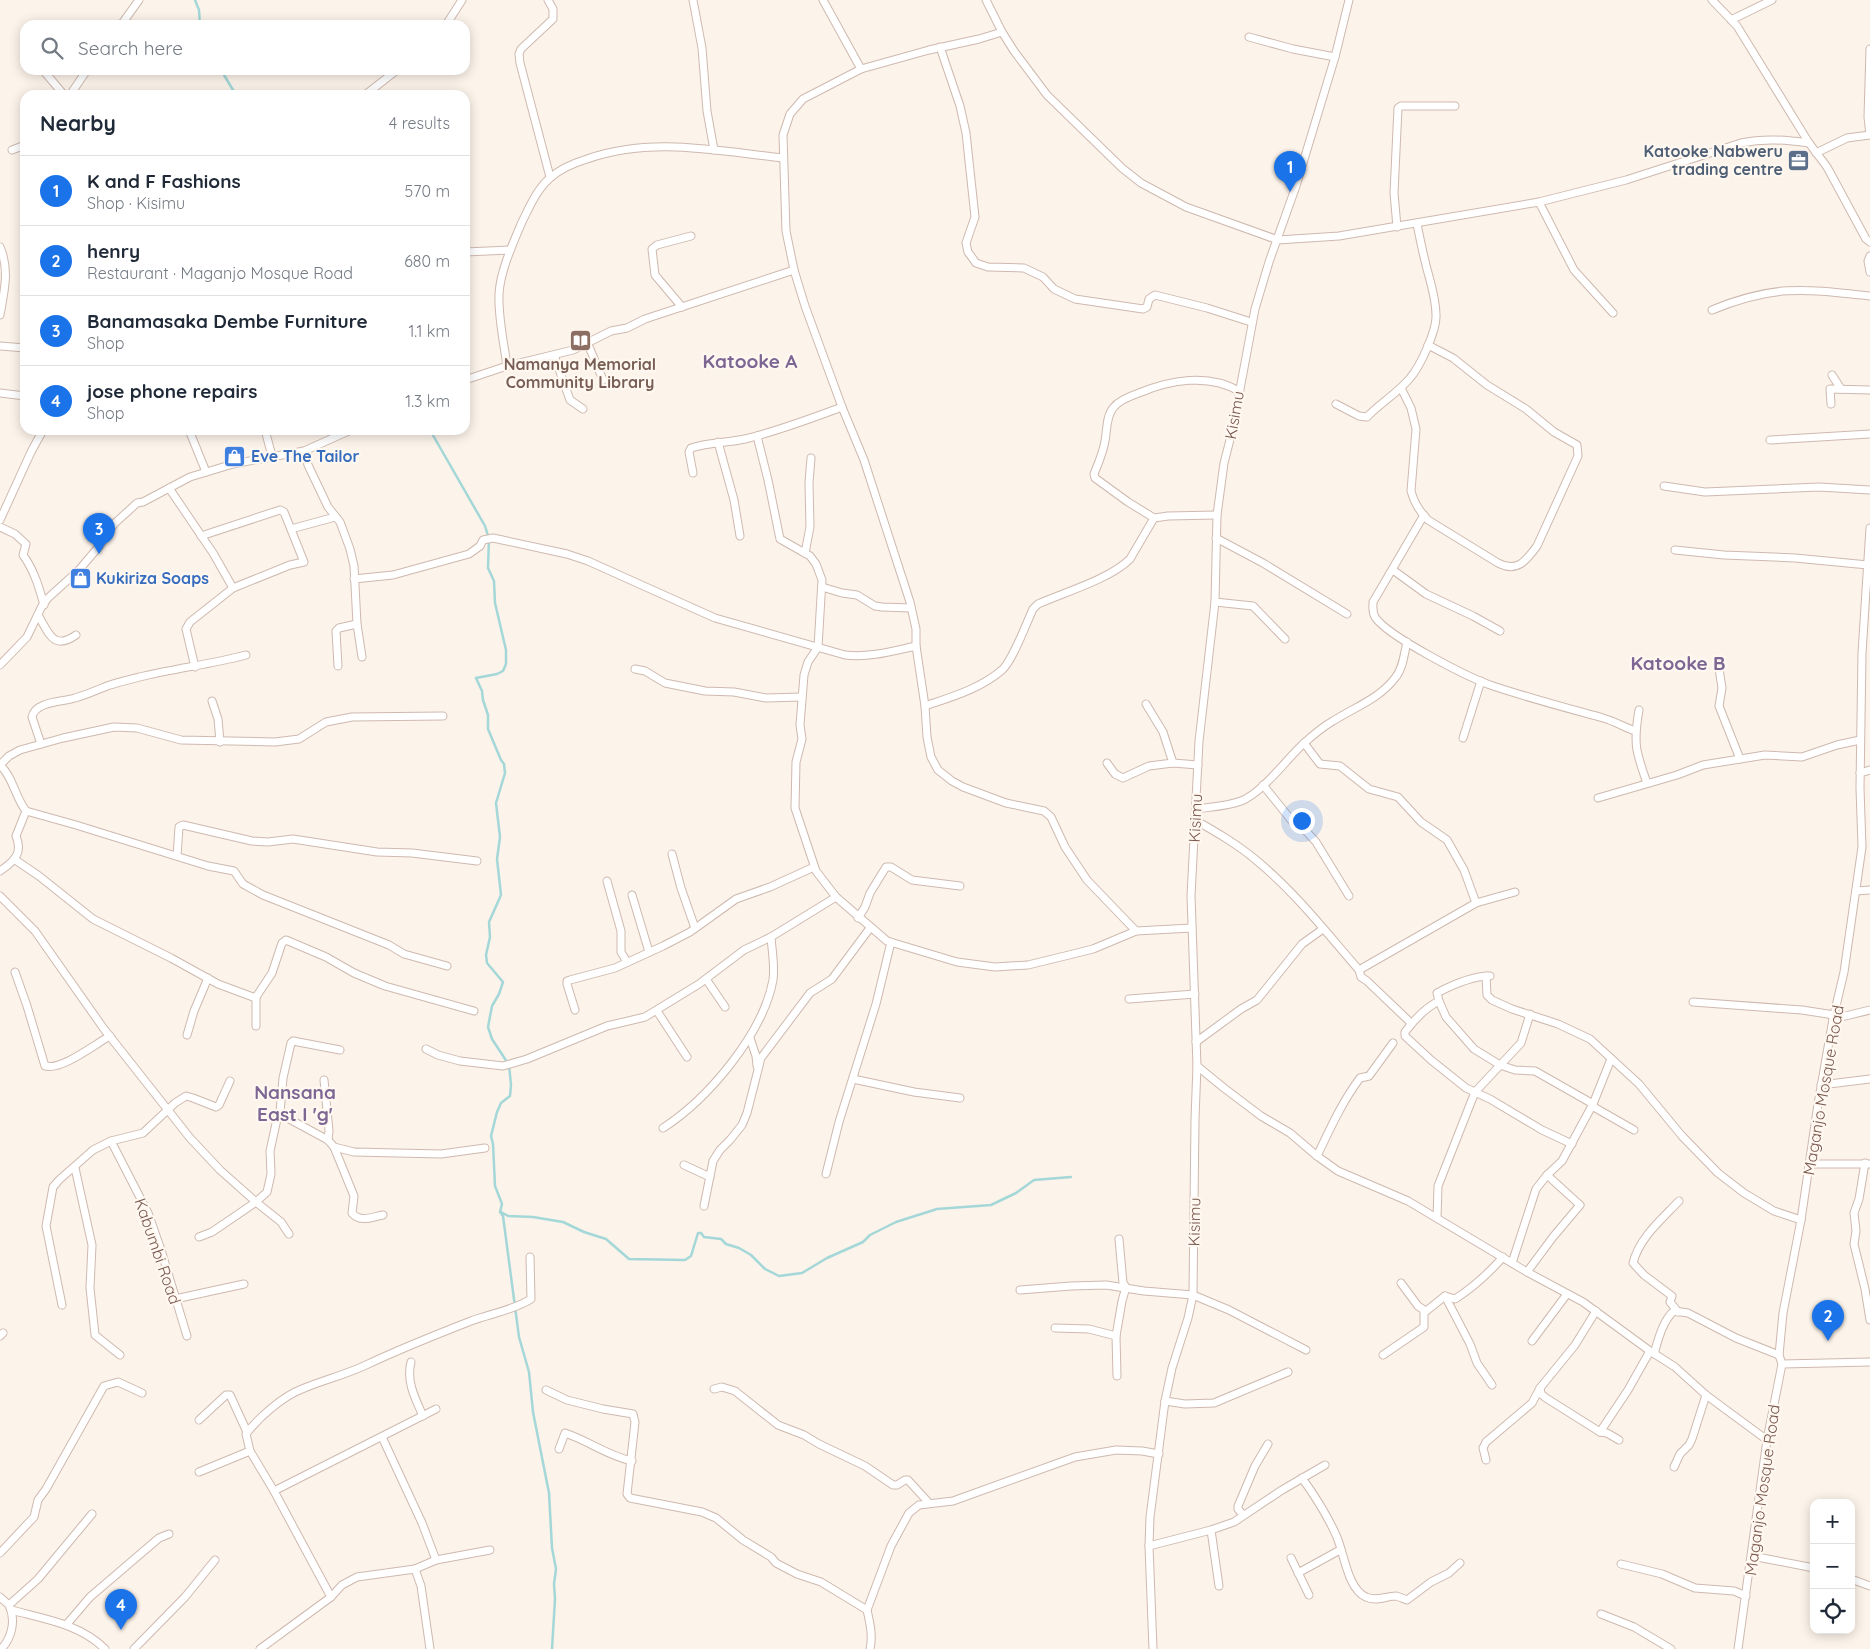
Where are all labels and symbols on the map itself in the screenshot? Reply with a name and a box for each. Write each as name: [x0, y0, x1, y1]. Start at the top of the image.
place label: Katooke Nabweru trading centre: [1643, 141, 1783, 179]
office icon: Katooke Nabweru trading centre: [1787, 148, 1811, 172]
pin: 1: [1274, 151, 1306, 192]
library icon: Namanya Memorial Community Library: [568, 328, 592, 352]
district label: Katooke A: [703, 349, 797, 373]
place label: Namanya Memorial Community Library: [504, 354, 656, 392]
street label: Kisimu: [1220, 389, 1248, 441]
shop icon: Eve The Tailor: [223, 444, 247, 468]
place label: Eve The Tailor: [251, 446, 359, 466]
pin: 3: [83, 513, 115, 554]
shop icon: Kukiriza Soaps: [68, 566, 92, 590]
place label: Kukiriza Soaps: [96, 568, 209, 588]
district label: Katooke B: [1630, 651, 1726, 675]
street label: Kisimu: [1184, 793, 1206, 843]
your location: [1289, 808, 1315, 834]
street label: Maganjo Mosque Road: [1798, 1003, 1848, 1177]
district label: Nansana East I 'g': [254, 1080, 336, 1126]
street label: Kabumbi Road: [130, 1195, 186, 1307]
street label: Kisimu: [1184, 1197, 1204, 1247]
pin: 2: [1812, 1300, 1844, 1341]
street label: Maganjo Mosque Road: [1740, 1403, 1784, 1577]
pin: 4: [105, 1589, 137, 1630]

